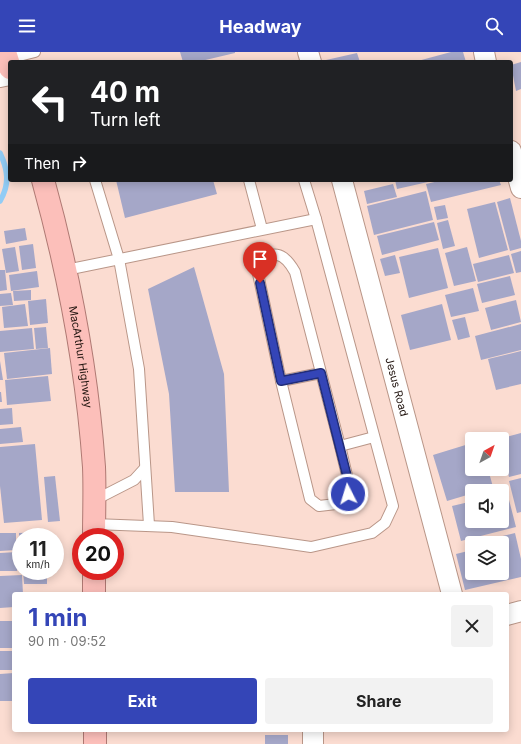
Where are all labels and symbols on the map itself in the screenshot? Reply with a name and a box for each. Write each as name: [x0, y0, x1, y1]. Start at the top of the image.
pin: [243, 242, 277, 283]
street label: MacArthur Highway: [66, 305, 95, 409]
street label: Jesus Road: [382, 356, 411, 418]
north arrow: [465, 432, 509, 476]
position arrow: [327, 473, 369, 515]
speed limit sign: 20: [72, 528, 124, 580]

